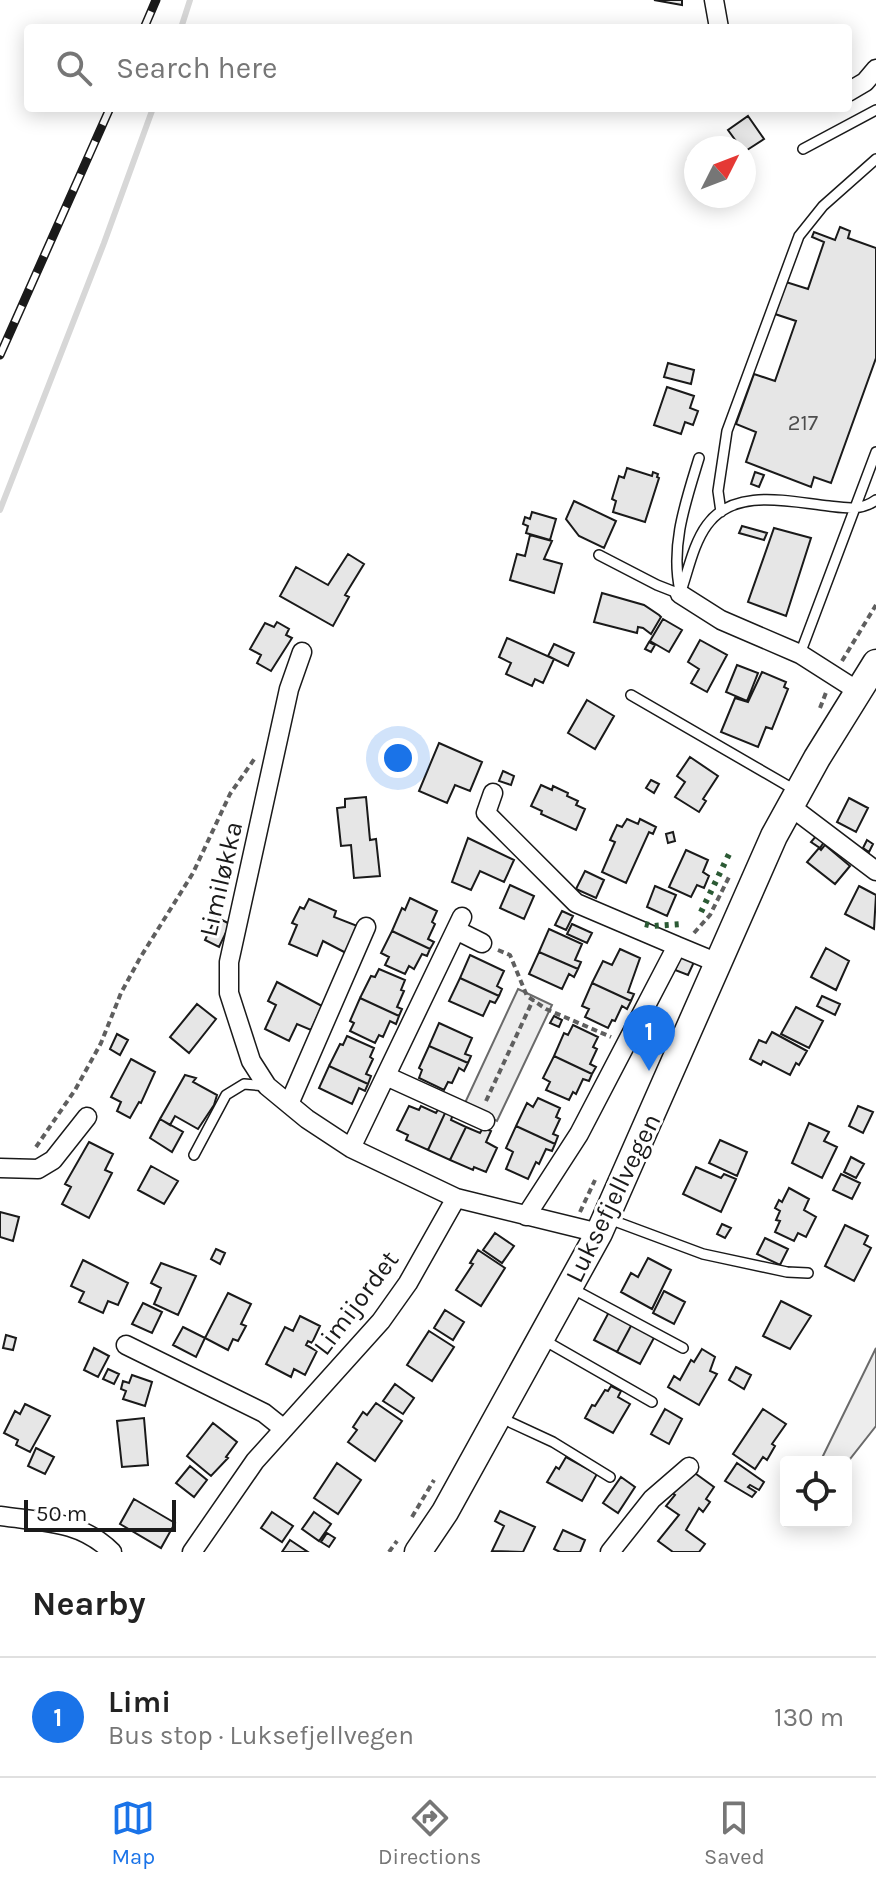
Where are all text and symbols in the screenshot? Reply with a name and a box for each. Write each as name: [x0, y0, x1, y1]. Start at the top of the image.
search box: [24, 24, 852, 112]
icon: search: [52, 46, 96, 90]
text: Search here: [116, 50, 277, 86]
north arrow: [684, 136, 756, 208]
house number: 217: [788, 410, 818, 436]
your location: [378, 738, 418, 778]
street label: Limiløkka: [193, 818, 249, 940]
pin: 1: [623, 1005, 675, 1071]
street label: Luksefjellvegen: [559, 1108, 667, 1288]
street label: Limijordet: [307, 1245, 405, 1361]
map controls: [780, 1456, 852, 1528]
button: locate: [780, 1456, 852, 1528]
scale bar: [24, 1496, 176, 1532]
text: 50 m: [36, 1501, 87, 1527]
text: Nearby: [32, 1584, 146, 1624]
text: Limi: [108, 1684, 171, 1720]
text: 1: [53, 1702, 63, 1733]
text: 130 m: [774, 1702, 844, 1733]
text: Bus stop · Luksefjellvegen: [108, 1720, 414, 1751]
tab: Map: [111, 1796, 155, 1870]
tab: Directions: [378, 1796, 481, 1870]
tab: Saved: [704, 1796, 765, 1870]

